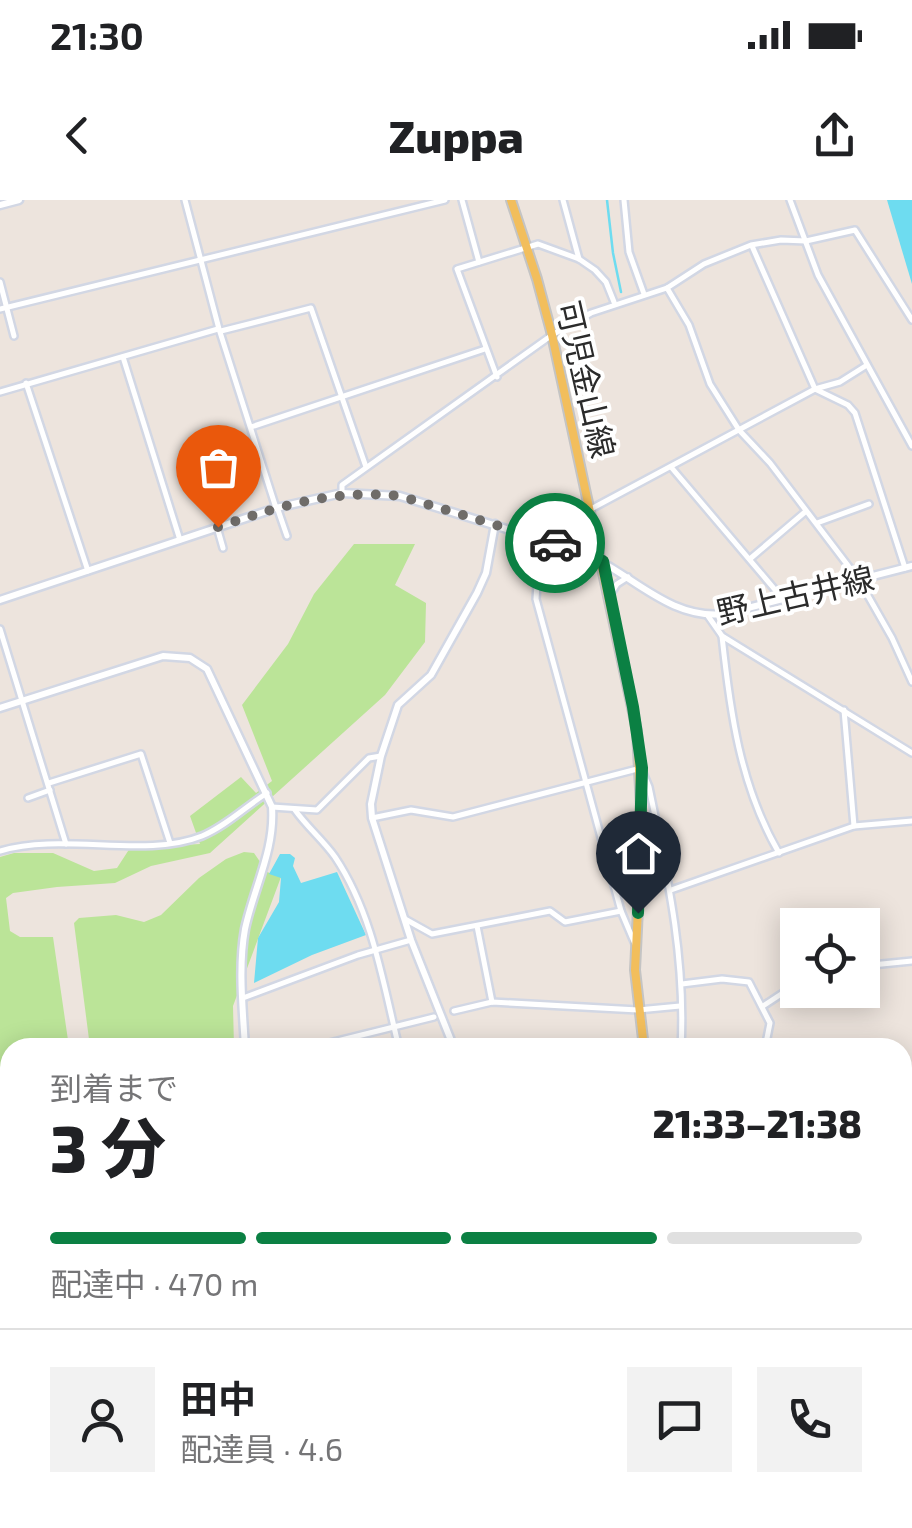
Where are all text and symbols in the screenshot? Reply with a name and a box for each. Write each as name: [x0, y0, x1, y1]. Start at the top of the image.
text: 21:30: [50, 12, 144, 58]
icon: back: [50, 108, 105, 163]
text: Zuppa: [388, 108, 524, 162]
icon: share: [807, 108, 862, 163]
street label: 可児金山線: [550, 297, 624, 461]
pin: [176, 425, 261, 528]
icon: bag: [191, 440, 246, 495]
courier: [505, 493, 605, 593]
icon: car: [528, 516, 583, 571]
street label: 野上古井線: [713, 557, 877, 631]
pin: [596, 811, 681, 914]
icon: home: [611, 826, 666, 881]
map controls: [780, 908, 880, 1008]
button: locate: [780, 908, 880, 1008]
text: 到着まで: [50, 1068, 178, 1106]
text: 21:33–21:38: [652, 1100, 862, 1146]
text: 3 分: [50, 1107, 166, 1185]
text: 配達中 · 470 m: [50, 1264, 258, 1302]
button: person: [50, 1367, 155, 1472]
button: chat: [627, 1367, 732, 1472]
button: phone: [757, 1367, 862, 1472]
text: 田中: [180, 1375, 256, 1421]
text: 配達員 · 4.6: [180, 1429, 343, 1467]

